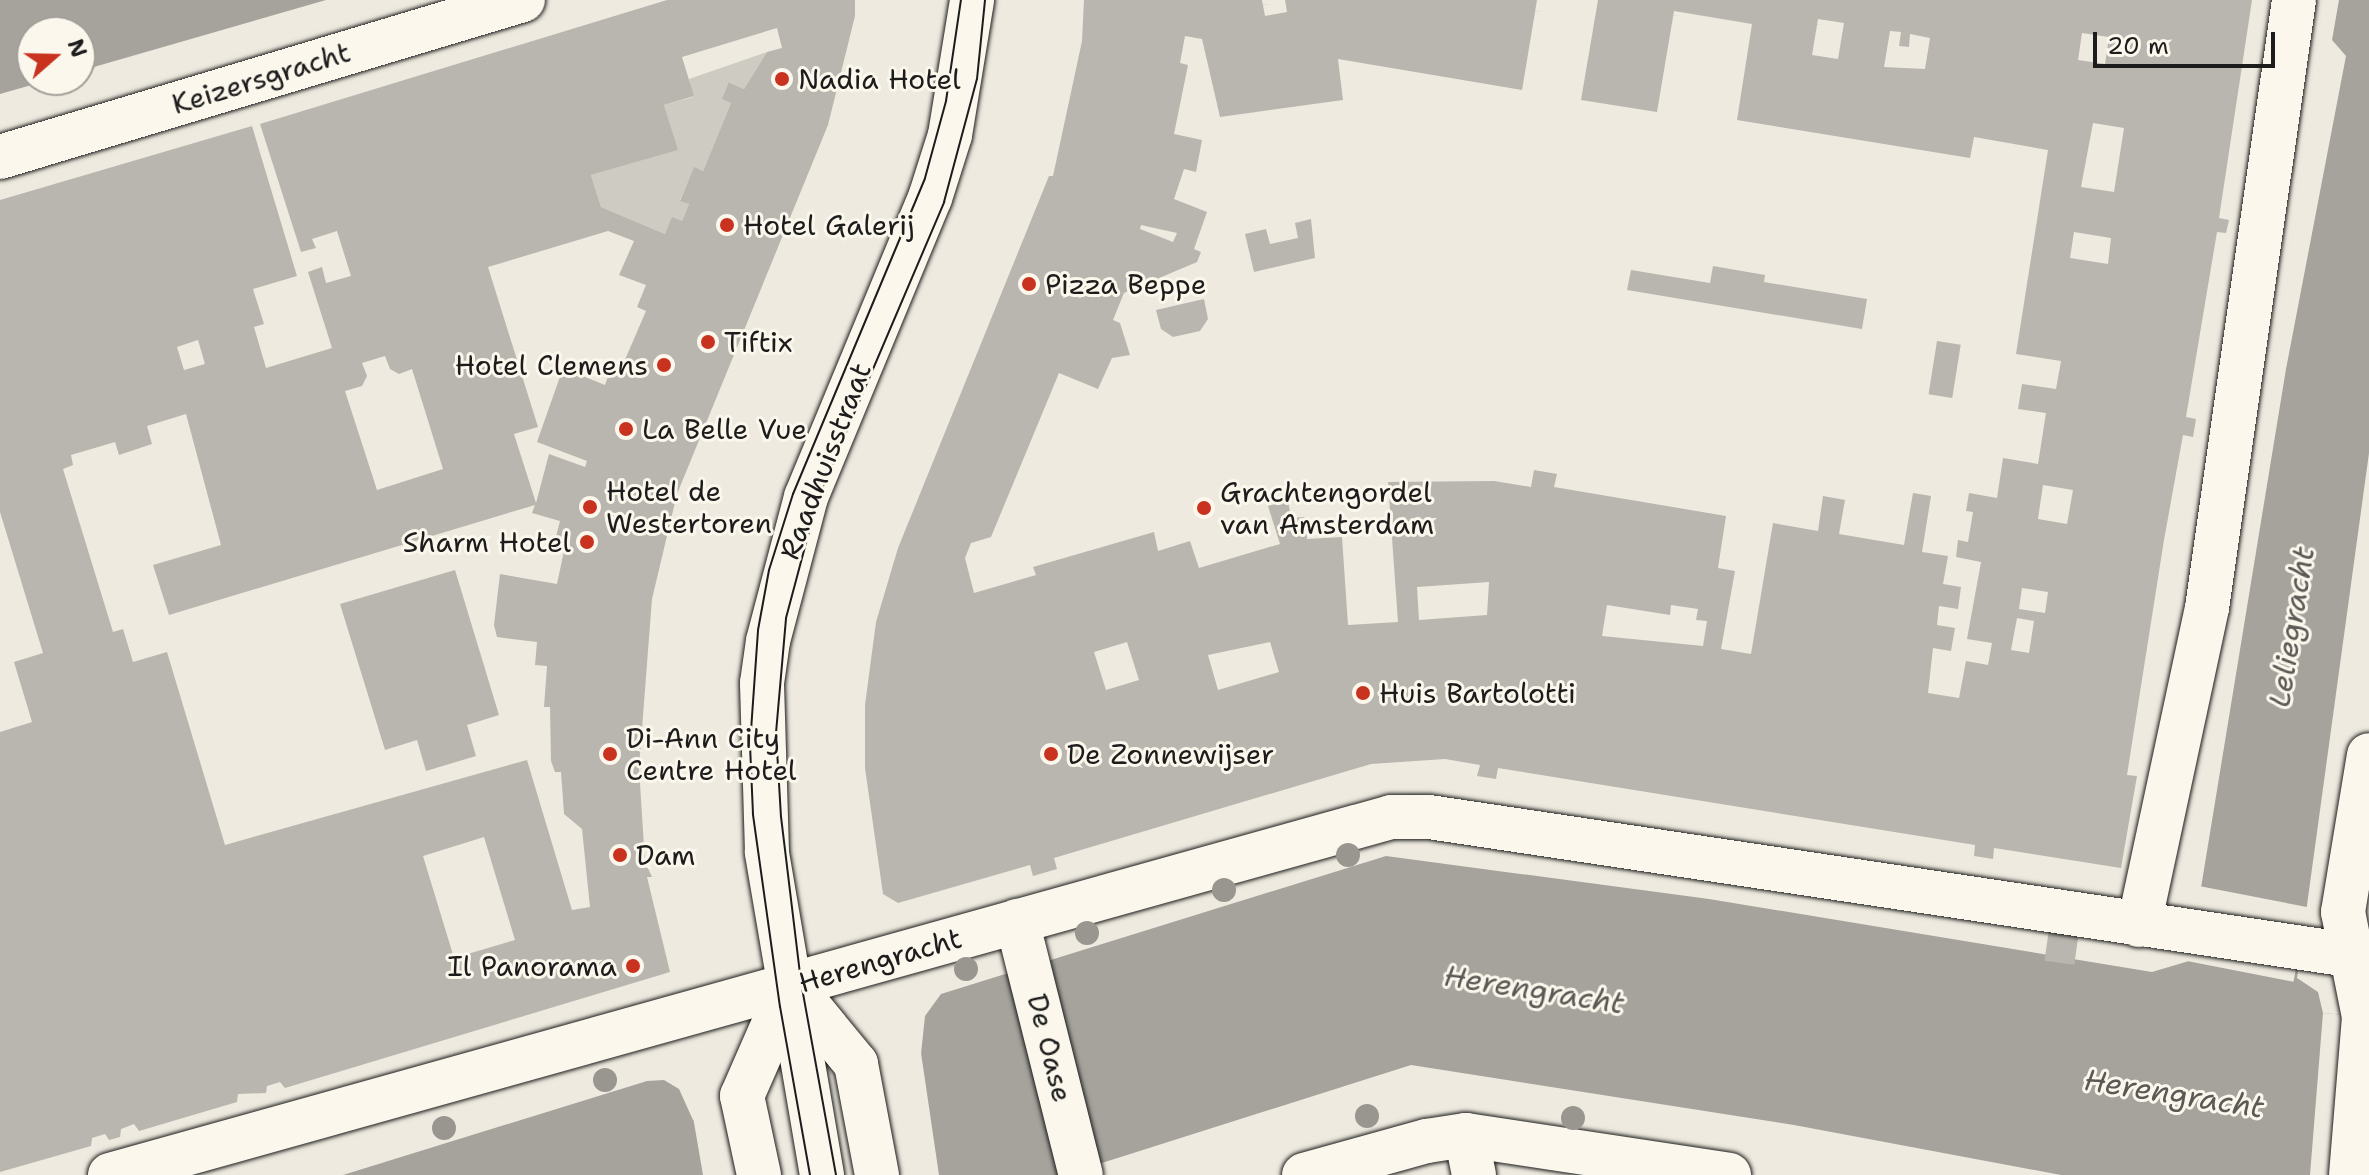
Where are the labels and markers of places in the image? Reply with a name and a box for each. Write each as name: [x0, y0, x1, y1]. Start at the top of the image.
place label: Nadia Hotel: [798, 62, 961, 96]
marker: Nadia Hotel: [773, 70, 791, 88]
place label: Hotel Galerij: [743, 208, 915, 242]
marker: Hotel Galerij: [718, 216, 736, 234]
place label: Pizza Beppe: [1045, 267, 1207, 301]
marker: Pizza Beppe: [1020, 275, 1038, 293]
place label: Tiftix: [724, 325, 793, 359]
marker: Tiftix: [699, 333, 717, 351]
place label: Hotel Clemens: [455, 348, 648, 382]
marker: Hotel Clemens: [655, 356, 673, 374]
place label: La Belle Vue: [642, 412, 807, 446]
marker: La Belle Vue: [617, 420, 635, 438]
place label: Hotel de Westertoren: [606, 474, 772, 540]
place label: Grachtengordel van Amsterdam: [1220, 475, 1434, 541]
marker: Hotel de Westertoren: [581, 498, 599, 516]
marker: Grachtengordel van Amsterdam: [1195, 499, 1213, 517]
place label: Sharm Hotel: [403, 525, 571, 559]
marker: Sharm Hotel: [578, 533, 596, 551]
place label: Huis Bartolotti: [1379, 676, 1576, 710]
marker: Huis Bartolotti: [1354, 684, 1372, 702]
place label: Di-Ann City Centre Hotel: [626, 721, 797, 787]
place label: De Zonnewijser: [1067, 737, 1274, 771]
marker: Di-Ann City Centre Hotel: [601, 745, 619, 763]
marker: De Zonnewijser: [1042, 745, 1060, 763]
place label: Dam: [636, 838, 695, 872]
marker: Dam: [611, 846, 629, 864]
place label: Il Panorama: [447, 949, 617, 983]
marker: Il Panorama: [624, 957, 642, 975]

